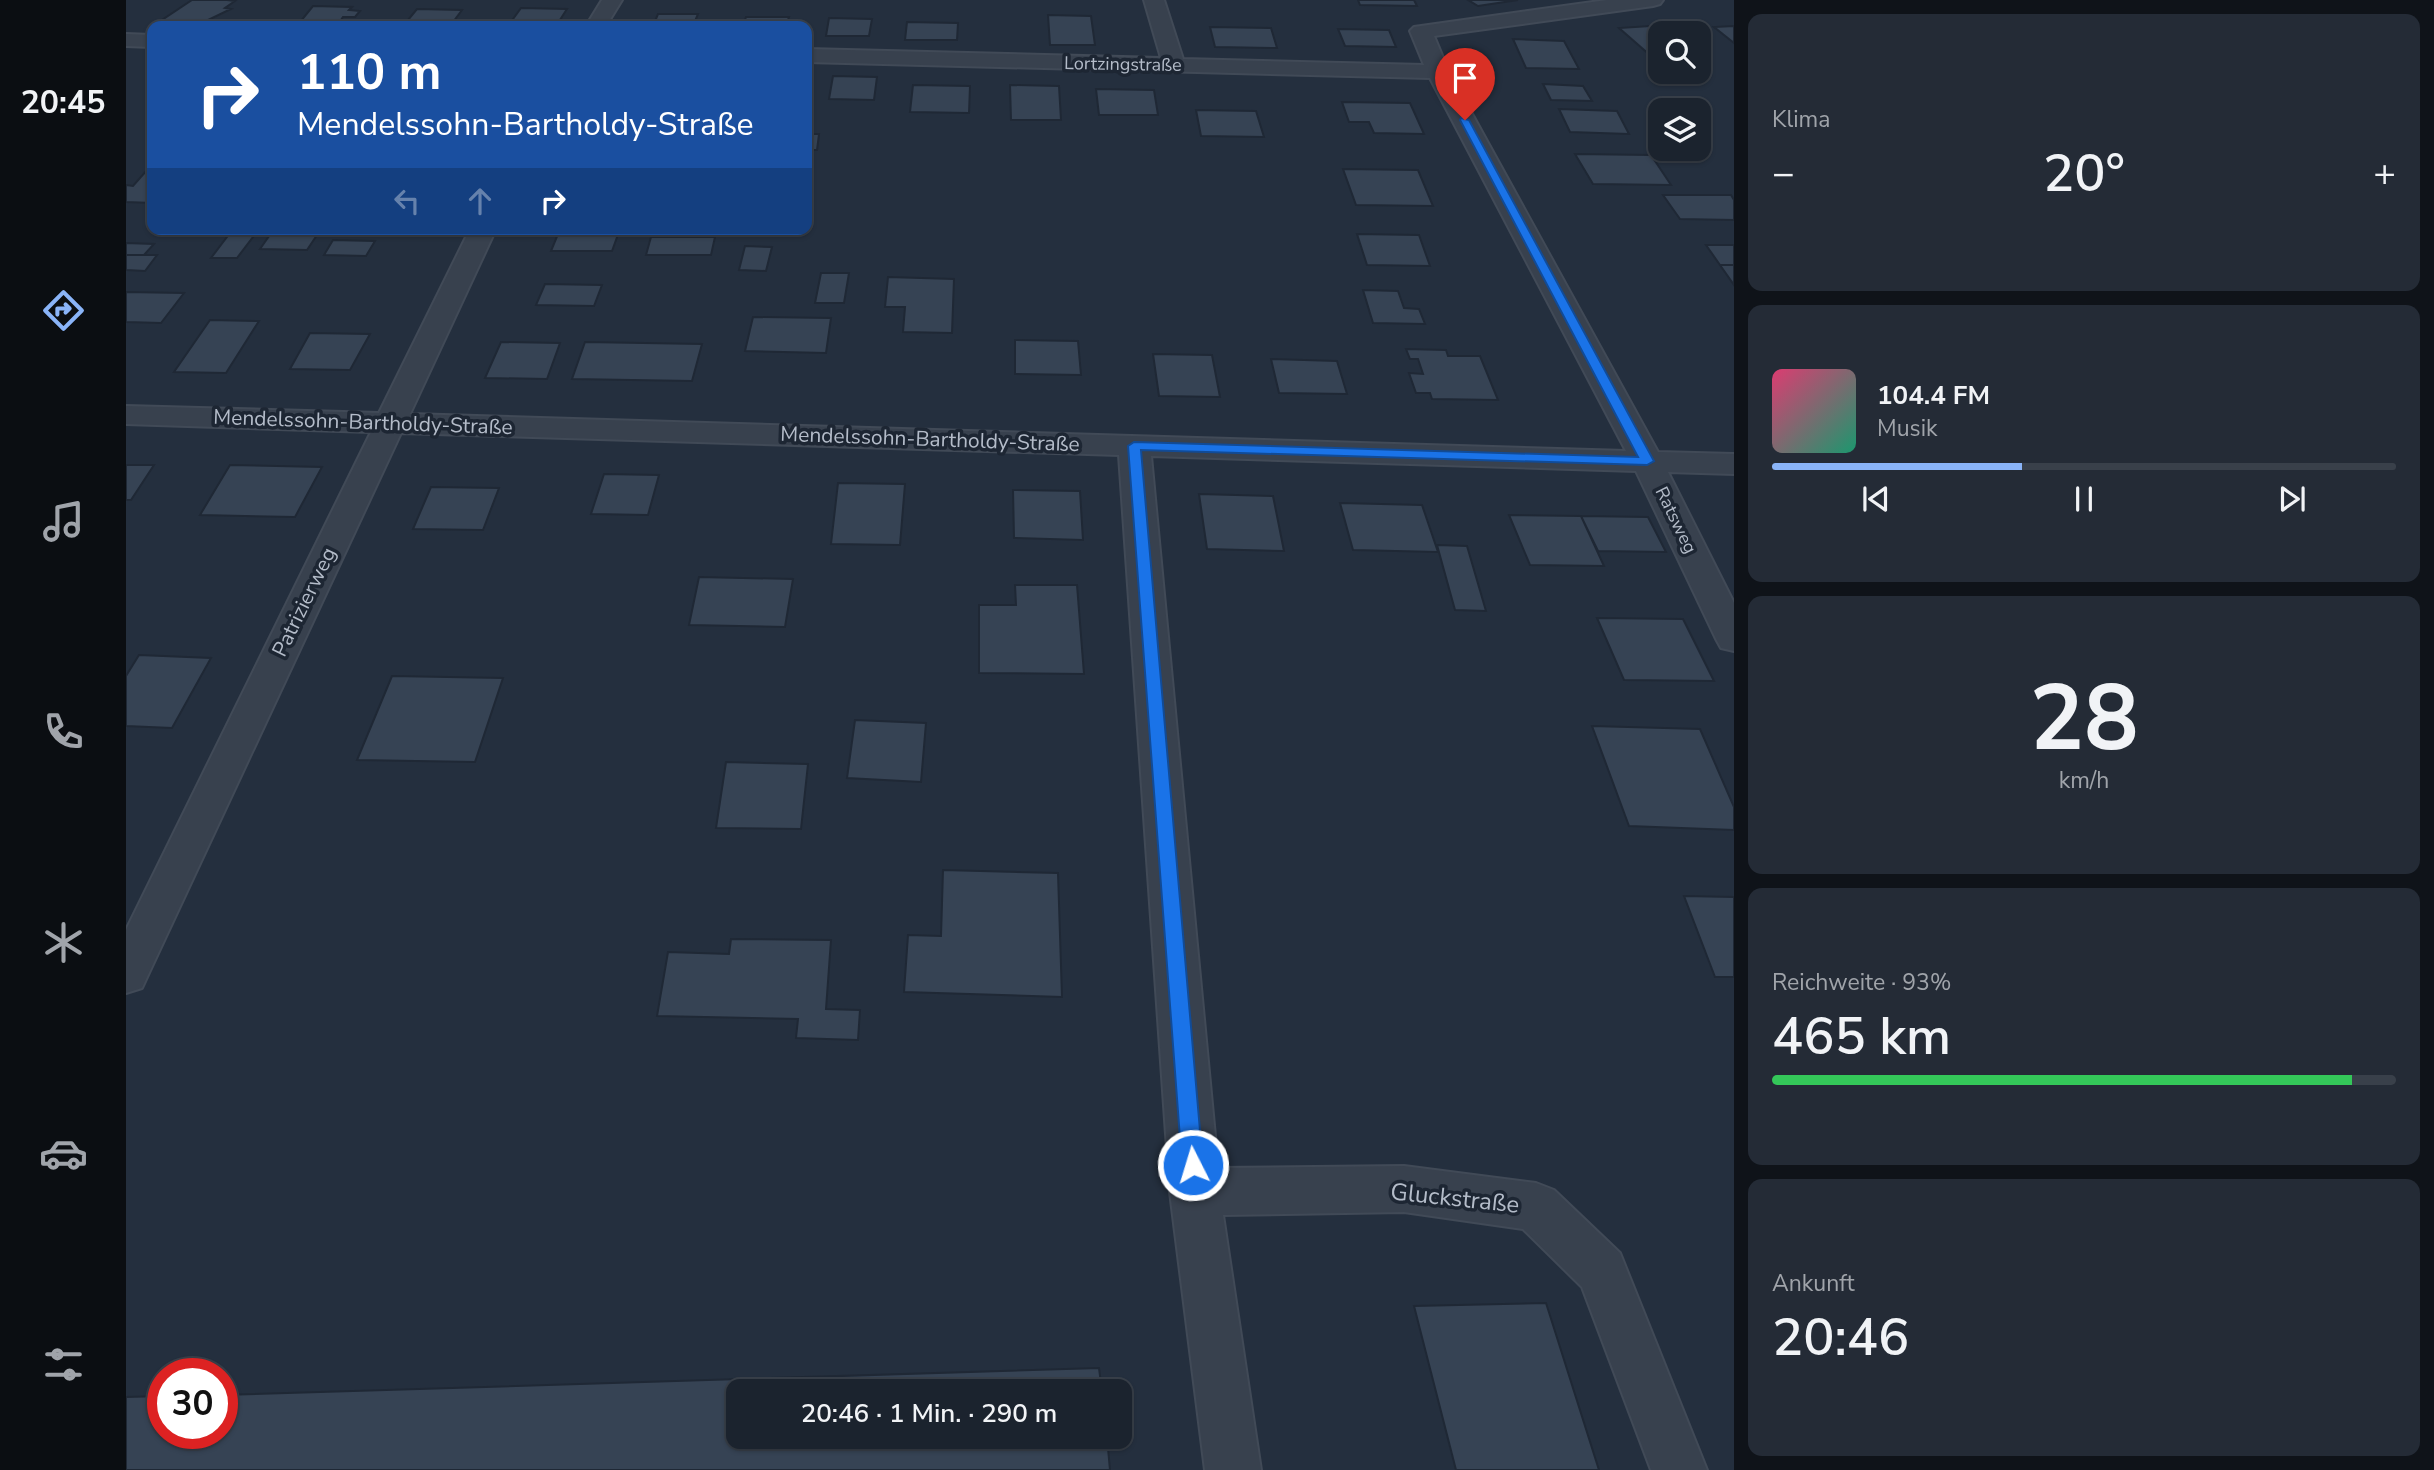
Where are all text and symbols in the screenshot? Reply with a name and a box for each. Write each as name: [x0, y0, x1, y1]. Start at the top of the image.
map controls: [1648, 21, 1711, 161]
button: search: [1648, 21, 1711, 84]
text: 110 m: [297, 39, 441, 106]
pin: [1435, 48, 1495, 120]
icon: right: [182, 49, 273, 140]
street label: Lortzingstraße: [1064, 51, 1182, 77]
icon: arrive: [1446, 59, 1484, 97]
text: 20:45: [21, 81, 105, 124]
button: layers: [1648, 98, 1711, 161]
text: Mendelssohn-Bartholdy-Straße: [297, 103, 754, 146]
text: Klima: [1772, 104, 1830, 135]
text: 20°: [2043, 138, 2125, 209]
text: −: [1772, 148, 1795, 199]
text: +: [2373, 148, 2396, 199]
icon: left: [388, 182, 426, 220]
icon: ahead: [461, 182, 499, 220]
icon: right: [534, 182, 572, 220]
icon: directions: [39, 286, 88, 335]
text: 104.4 FM: [1877, 378, 1990, 413]
street label: Mendelssohn-Bartholdy-Straße: [213, 403, 513, 441]
text: Musik: [1877, 413, 1937, 444]
street label: Mendelssohn-Bartholdy-Straße: [780, 420, 1080, 458]
icon: previous: [1857, 480, 1895, 518]
icon: pause: [2065, 480, 2103, 518]
icon: next: [2273, 480, 2311, 518]
street label: Ratsweg: [1650, 483, 1702, 557]
icon: music: [39, 497, 88, 546]
street label: Patrizierweg: [265, 543, 343, 661]
text: 28: [2029, 657, 2139, 781]
icon: phone: [39, 707, 88, 756]
text: km/h: [2059, 765, 2109, 796]
icon: climate: [39, 918, 88, 967]
text: Reichweite · 93%: [1772, 967, 1951, 998]
text: 465 km: [1772, 1001, 1951, 1072]
position arrow: [1156, 1128, 1230, 1202]
icon: car: [39, 1129, 88, 1178]
street label: Gluckstraße: [1389, 1175, 1521, 1221]
text: Ankunft: [1772, 1268, 1854, 1299]
text: 20:46: [1772, 1302, 1909, 1373]
icon: filters: [39, 1340, 88, 1389]
speed limit sign: 30: [147, 1358, 238, 1449]
text: 20:46 · 1 Min. · 290 m: [801, 1396, 1057, 1431]

